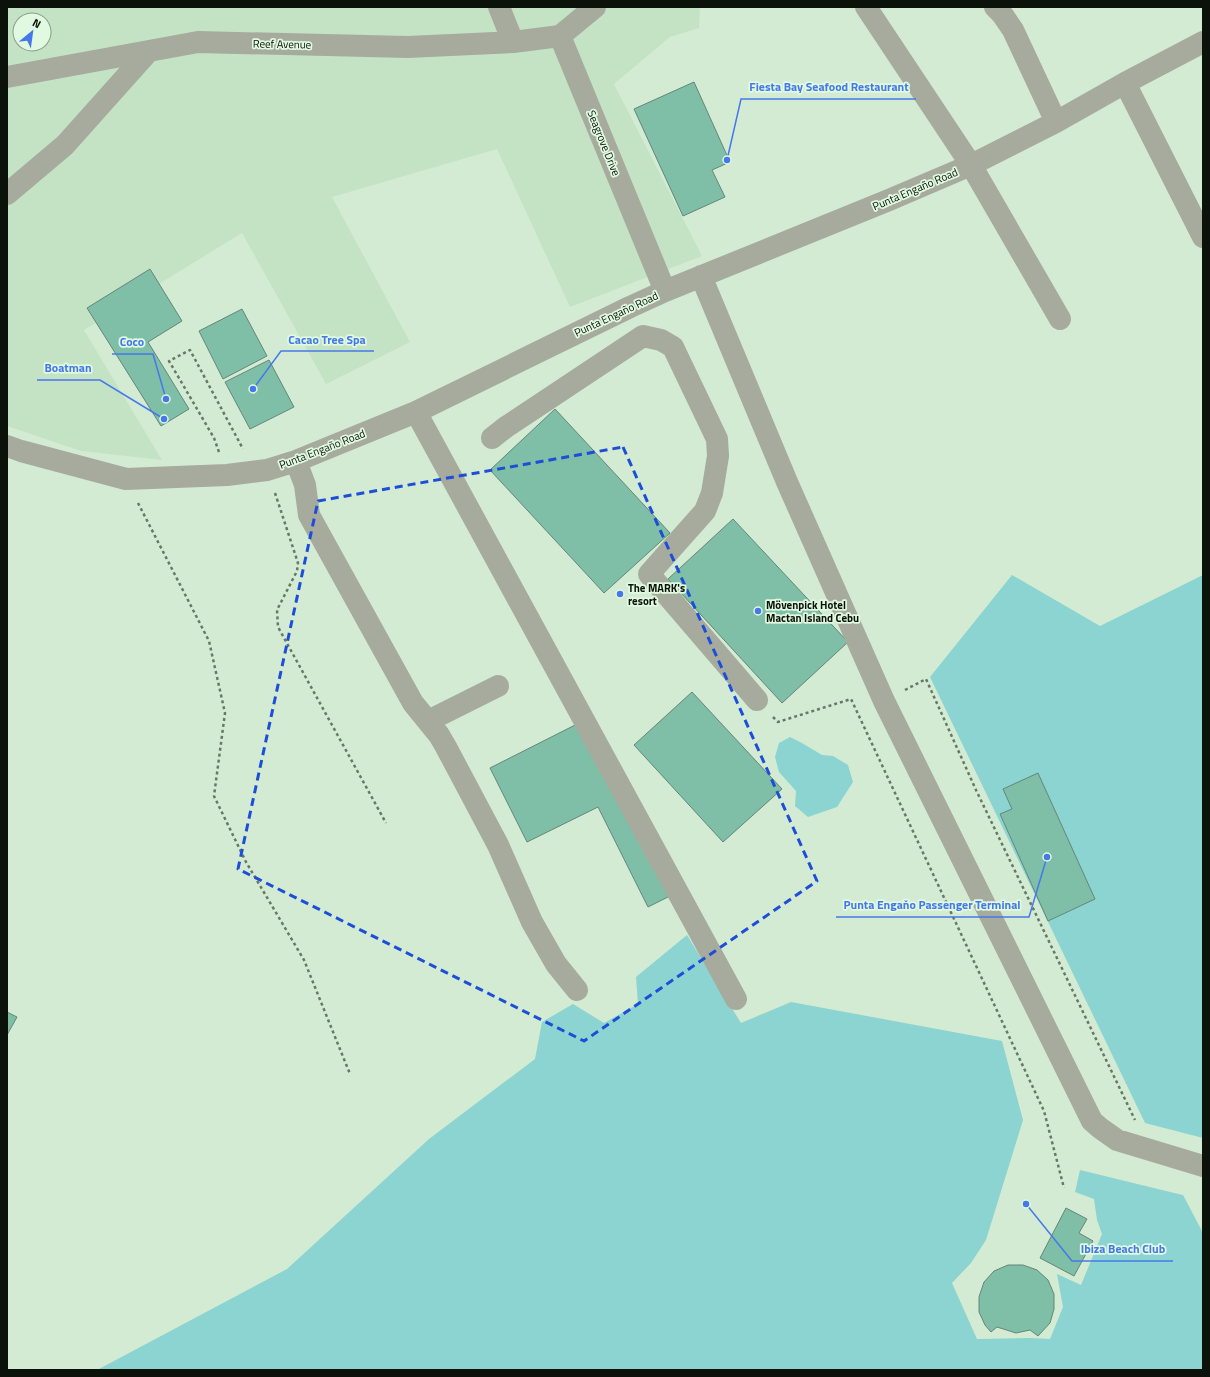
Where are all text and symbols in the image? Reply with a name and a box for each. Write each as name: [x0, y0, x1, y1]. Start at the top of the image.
north arrow: [12, 12, 52, 52]
text: N: [30, 14, 44, 32]
street label: Reef Avenue: [253, 35, 312, 53]
callout: Fiesta Bay Seafood Restaurant: [741, 75, 916, 99]
text: Fiesta Bay Seafood Restaurant: [749, 77, 909, 96]
street label: Seagrove Drive: [584, 108, 625, 179]
street label: Punta Engaño Road: [870, 164, 960, 214]
street label: Punta Engaño Road: [571, 287, 661, 341]
callout: Cacao Tree Spa: [281, 327, 374, 351]
callout: Coco: [112, 330, 153, 354]
text: Cacao Tree Spa: [288, 330, 366, 349]
text: Coco: [120, 332, 144, 351]
callout: Boatman: [37, 356, 100, 380]
text: Boatman: [44, 358, 92, 377]
street label: Punta Engaño Road: [277, 425, 368, 473]
place label: The MARK's resort: [628, 580, 685, 609]
marker: The MARK's resort: [615, 589, 625, 599]
place label: Mövenpick Hotel Mactan Island Cebu: [766, 597, 859, 626]
marker: Mövenpick Hotel Mactan Island Cebu: [753, 606, 763, 616]
callout: Punta Engaňo Passenger Terminal: [836, 893, 1029, 917]
text: Punta Engaňo Passenger Terminal: [843, 895, 1021, 914]
callout: Ibiza Beach Club: [1072, 1237, 1173, 1261]
text: Ibiza Beach Club: [1081, 1239, 1166, 1258]

